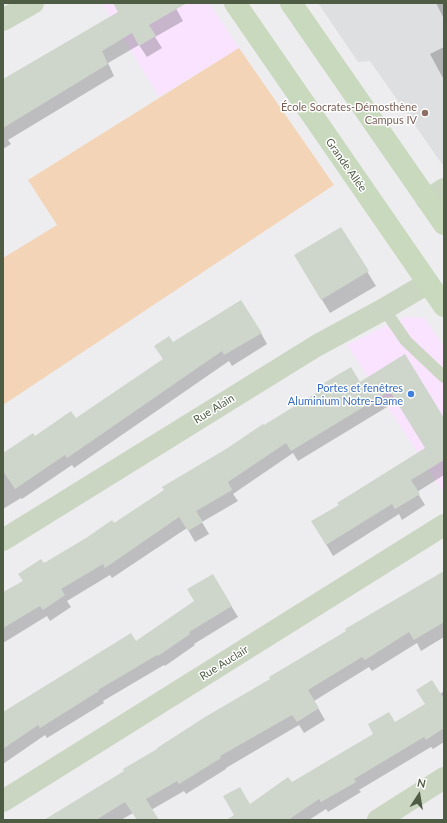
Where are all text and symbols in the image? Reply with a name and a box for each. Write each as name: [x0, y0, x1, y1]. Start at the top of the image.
place label: École Socrates-Démosthène Campus IV: [281, 100, 417, 126]
marker: École Socrates-Démosthène Campus IV: [420, 108, 430, 118]
street label: Grande Allée: [323, 136, 369, 194]
place label: Portes et fenêtres Aluminium Notre-Dame: [288, 381, 403, 407]
marker: Portes et fenêtres Aluminium Notre-Dame: [406, 389, 416, 399]
street label: Rue Alain: [191, 391, 237, 427]
street label: Rue Auclair: [197, 643, 251, 683]
north arrow: [399, 775, 439, 815]
text: N: [416, 776, 427, 790]

